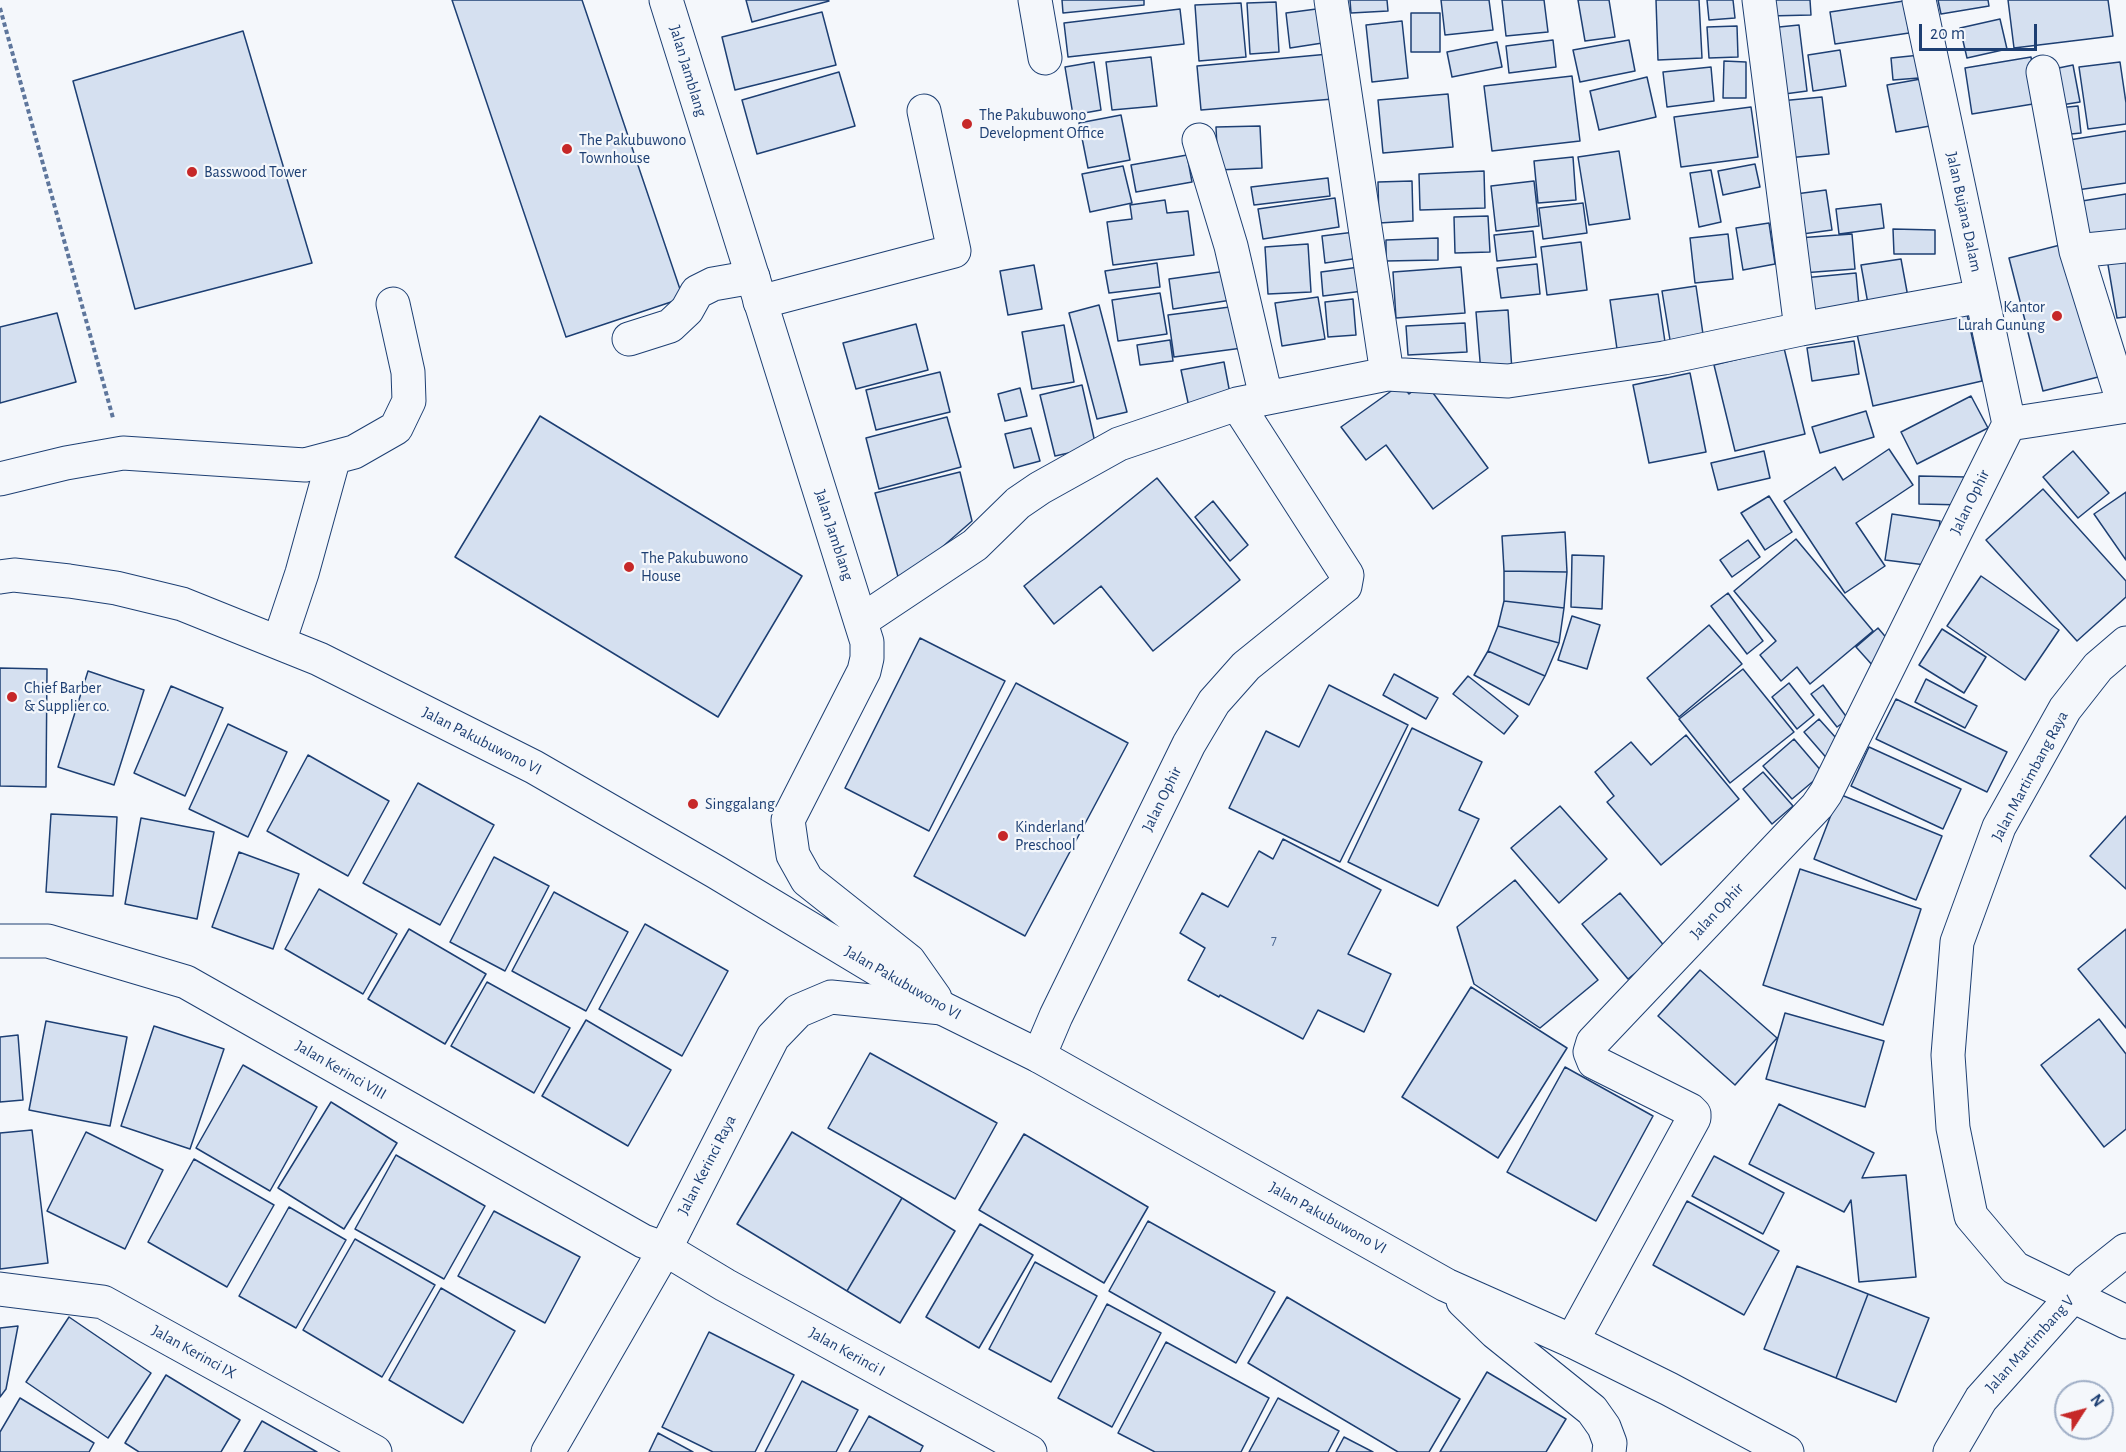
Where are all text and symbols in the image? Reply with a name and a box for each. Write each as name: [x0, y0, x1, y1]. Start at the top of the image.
scale bar: [1922, 12, 2040, 50]
street label: Jalan Jamblang: [665, 23, 711, 119]
text: 20 m: [1930, 25, 1965, 43]
place label: The Pakubuwono Development Office: [979, 105, 1104, 143]
marker: The Pakubuwono Development Office: [960, 117, 974, 131]
place label: The Pakubuwono Townhouse: [579, 130, 686, 168]
marker: The Pakubuwono Townhouse: [560, 142, 574, 156]
street label: Jalan Bujana Dalam: [1942, 150, 1986, 274]
place label: Basswood Tower: [204, 162, 307, 182]
marker: Basswood Tower: [185, 165, 199, 179]
place label: Kantor Lurah Gunung: [1957, 297, 2045, 335]
marker: Kantor Lurah Gunung: [2050, 309, 2064, 323]
street label: Jalan Ophir: [1946, 466, 1994, 538]
street label: Jalan Jamblang: [810, 487, 858, 583]
place label: The Pakubuwono House: [641, 548, 748, 586]
marker: The Pakubuwono House: [622, 560, 636, 574]
place label: Chief Barber & Supplier co.: [24, 678, 110, 716]
marker: Chief Barber & Supplier co.: [5, 690, 19, 704]
street label: Jalan Pakubuwono VI: [419, 703, 545, 779]
street label: Jalan Martimbang Raya: [1988, 708, 2072, 844]
street label: Jalan Ophir: [1138, 763, 1186, 835]
place label: Singgalang: [705, 794, 775, 814]
marker: Singgalang: [686, 797, 700, 811]
place label: Kinderland Preschool: [1015, 817, 1084, 855]
marker: Kinderland Preschool: [996, 829, 1010, 843]
street label: Jalan Ophir: [1686, 879, 1748, 943]
house number: 7: [1271, 932, 1277, 948]
street label: Jalan Pakubuwono VI: [841, 942, 965, 1024]
street label: Jalan Kerinci VIII: [292, 1036, 390, 1104]
street label: Jalan Kerinci Raya: [674, 1112, 740, 1218]
street label: Jalan Pakubuwono VI: [1266, 1178, 1390, 1258]
street label: Jalan Martimbang V: [1981, 1292, 2079, 1396]
street label: Jalan Kerinci IX: [148, 1321, 240, 1383]
street label: Jalan Kerinci I: [806, 1323, 888, 1381]
north arrow: [2054, 1380, 2114, 1440]
text: N: [2087, 1391, 2107, 1410]

